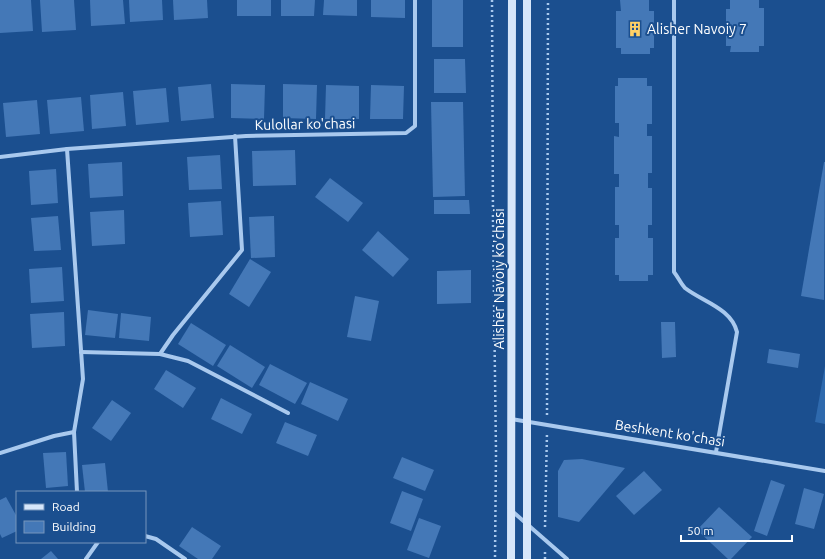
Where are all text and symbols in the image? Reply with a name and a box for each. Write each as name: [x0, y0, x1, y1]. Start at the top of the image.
building icon: Alisher Navoiy 7: [626, 20, 644, 38]
place label: Alisher Navoiy 7: [647, 21, 747, 37]
street label: Kulollar ko'chasi: [255, 115, 355, 133]
street label: Alisher Navoiy ko'chasi: [491, 208, 507, 350]
street label: Beshkent ko'chasi: [614, 416, 726, 450]
legend: [16, 491, 146, 543]
text: Road: [52, 500, 80, 513]
scale bar: [681, 517, 792, 543]
text: Building: [52, 520, 96, 533]
text: 50 m: [687, 524, 714, 537]

